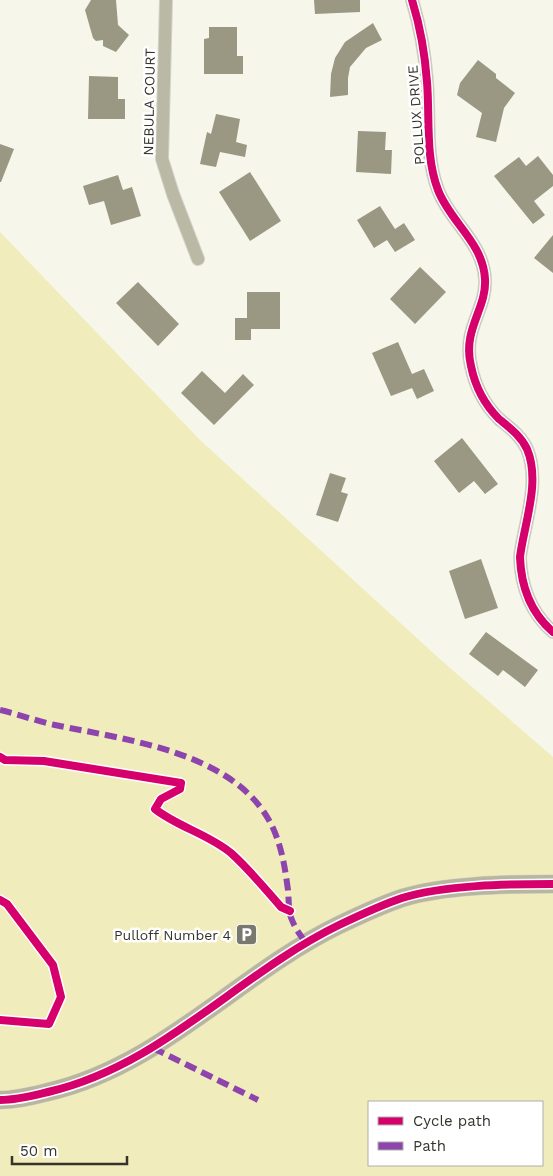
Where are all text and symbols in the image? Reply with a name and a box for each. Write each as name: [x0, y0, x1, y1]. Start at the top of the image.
street label: NEBULA COURT: [140, 48, 158, 156]
street label: POLLUX DRIVE: [405, 64, 427, 165]
parking icon: Pulloff Number 4: [235, 923, 259, 947]
place label: Pulloff Number 4: [114, 927, 231, 943]
legend: [368, 1101, 543, 1166]
text: Cycle path: [413, 1112, 491, 1130]
scale bar: [12, 1134, 128, 1166]
text: Path: [413, 1137, 446, 1155]
text: 50 m: [20, 1142, 57, 1160]

